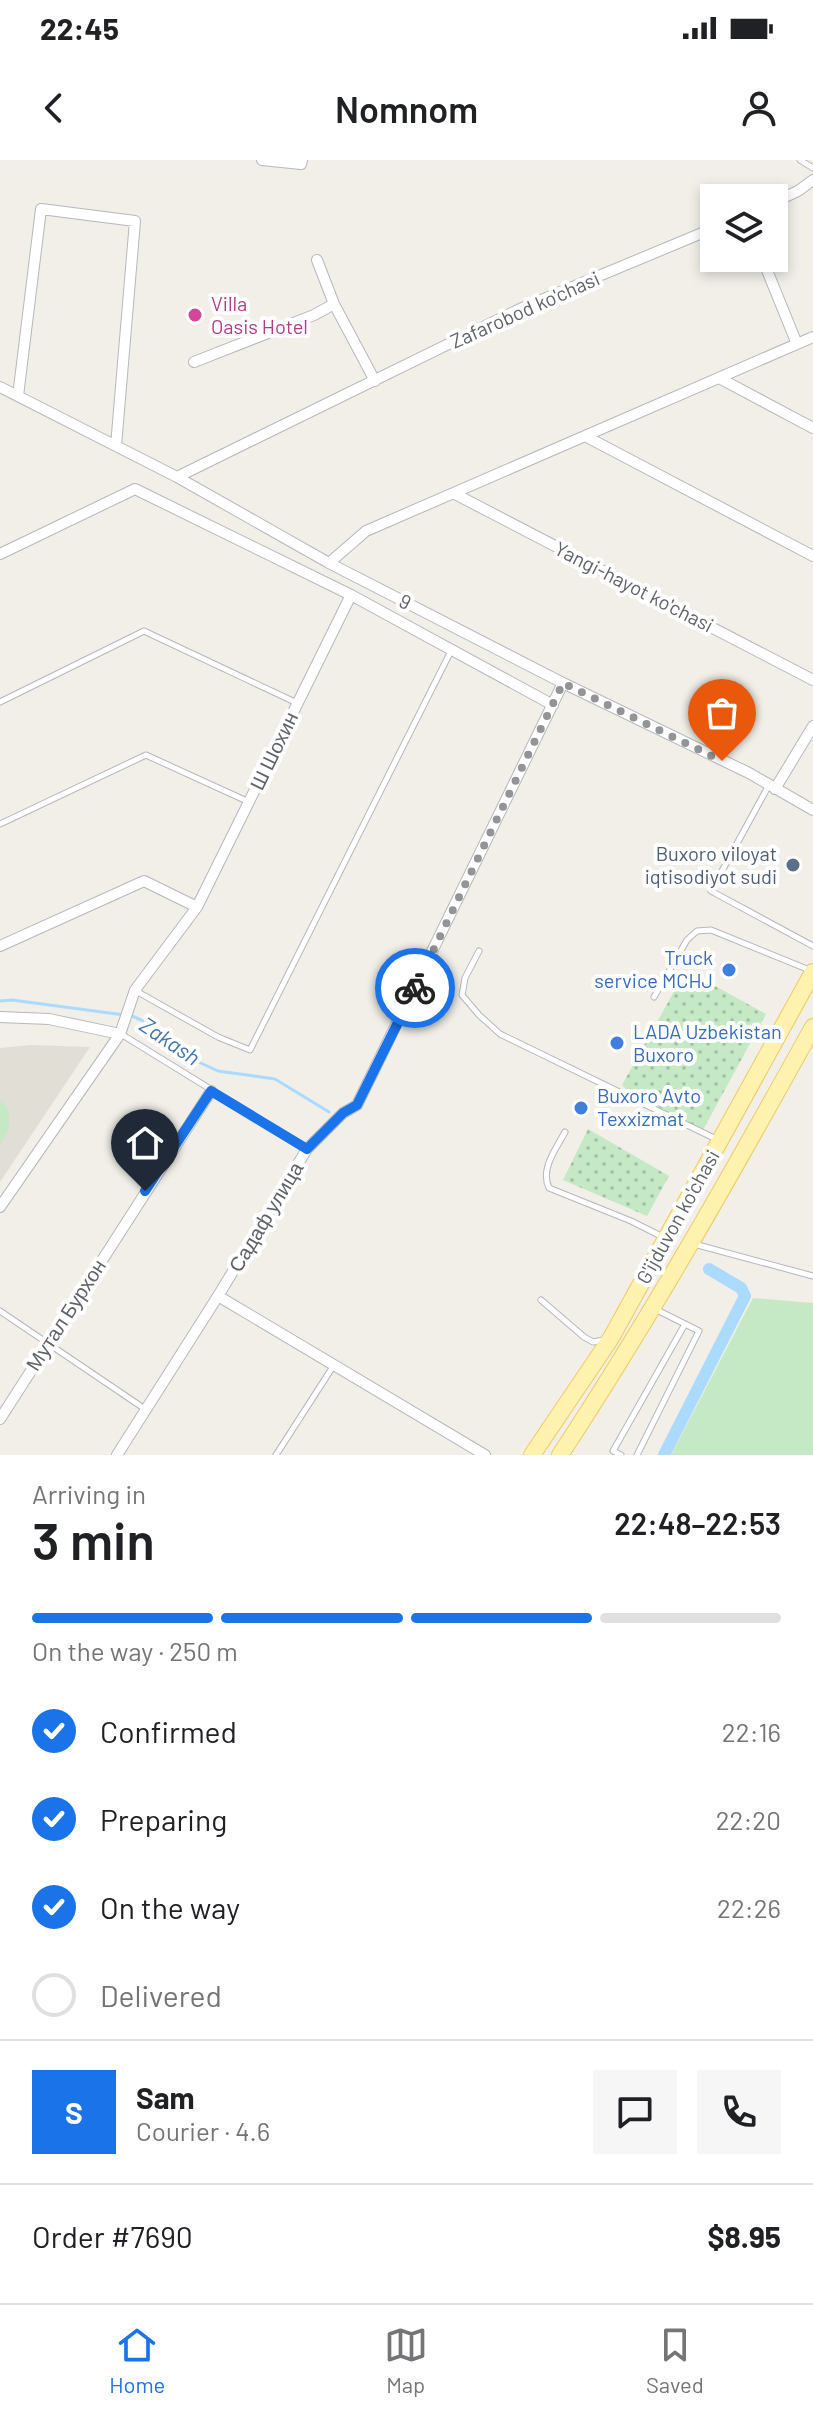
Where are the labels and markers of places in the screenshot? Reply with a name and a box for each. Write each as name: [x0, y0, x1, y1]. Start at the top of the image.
place label: Villa Oasis Hotel: [211, 291, 308, 338]
marker: Villa Oasis Hotel: [186, 306, 204, 324]
pin: [688, 679, 756, 761]
place label: Buxoro viloyat iqtisodiyot sudi: [645, 841, 777, 888]
marker: Buxoro viloyat iqtisodiyot sudi: [784, 856, 802, 874]
place label: Truck service MCHJ: [594, 945, 713, 992]
marker: Truck service MCHJ: [720, 961, 738, 979]
place label: LADA Uzbekistan Buxoro: [633, 1019, 782, 1066]
marker: LADA Uzbekistan Buxoro: [608, 1034, 626, 1052]
place label: Buxoro Avto Texxizmat: [597, 1083, 701, 1130]
marker: Buxoro Avto Texxizmat: [572, 1099, 590, 1117]
pin: [111, 1109, 179, 1191]

